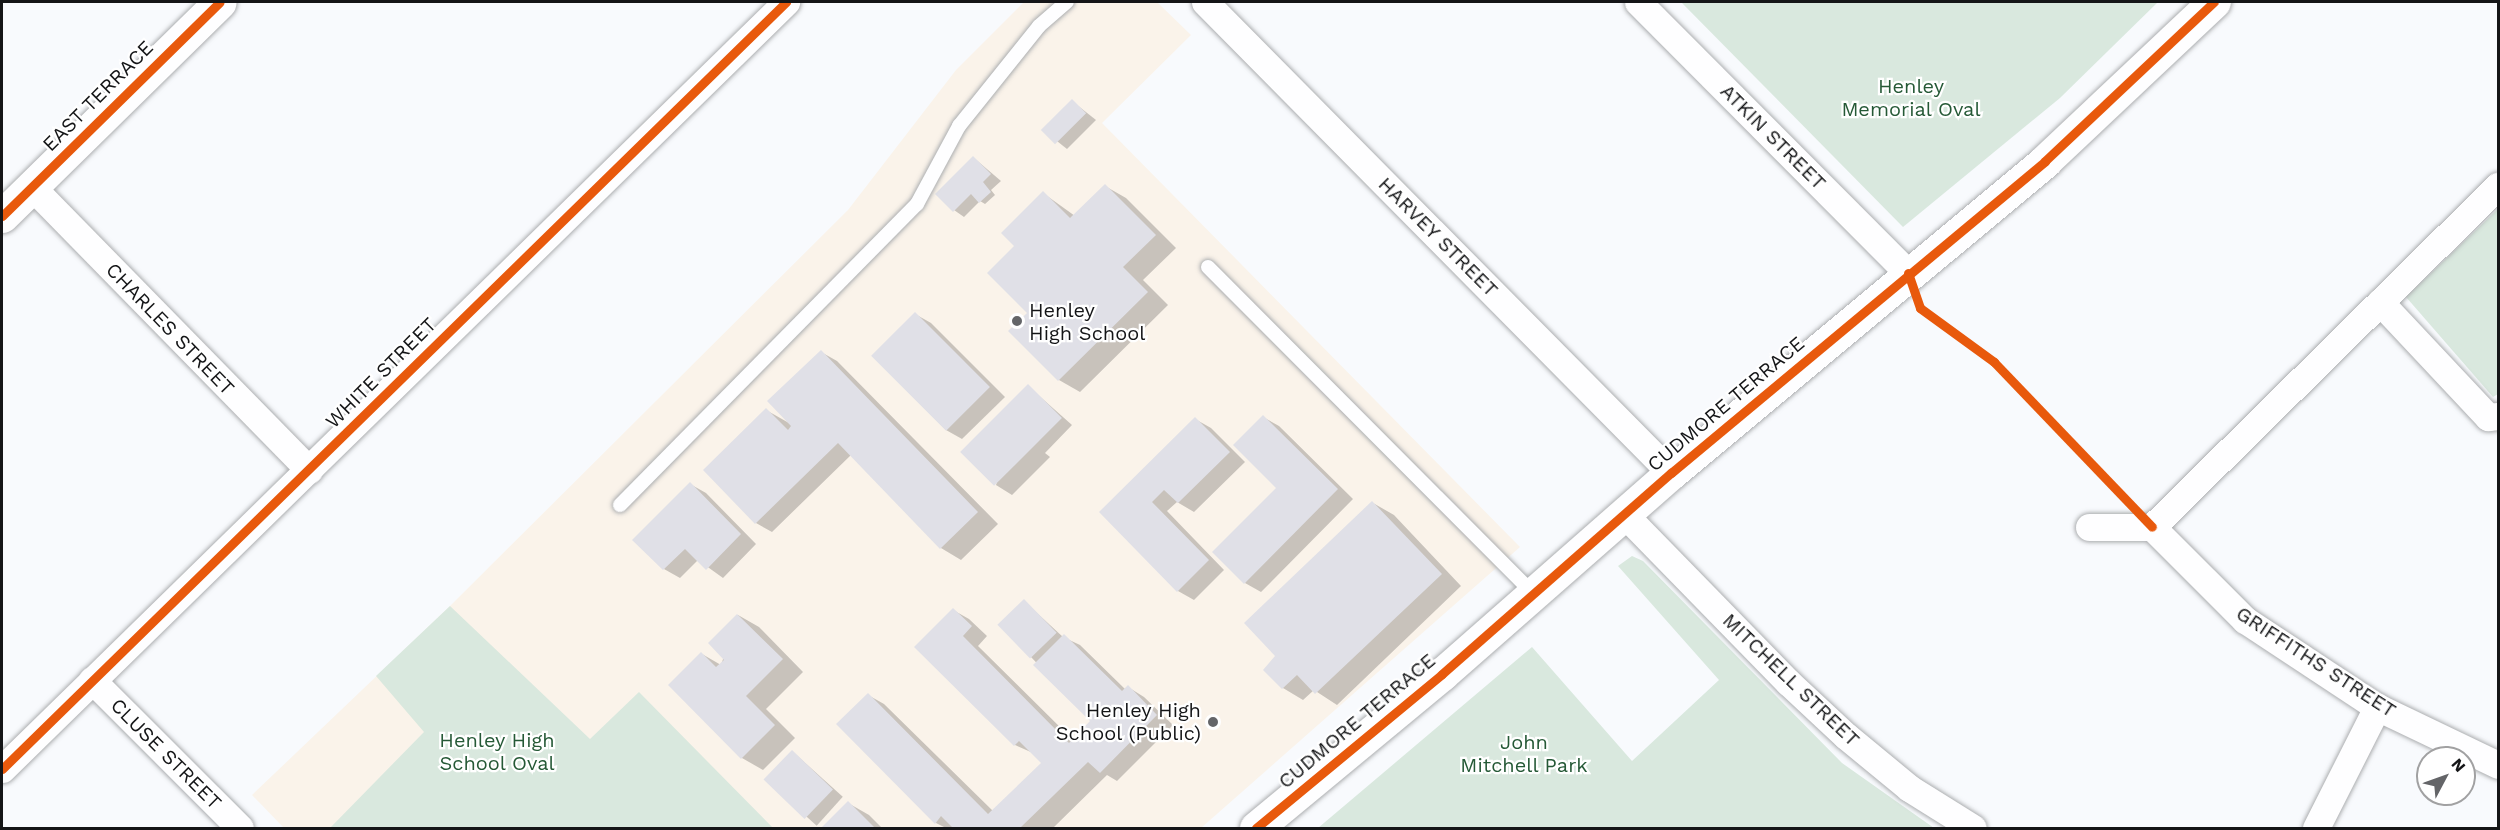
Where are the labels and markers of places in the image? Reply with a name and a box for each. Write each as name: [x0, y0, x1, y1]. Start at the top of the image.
place label: Henley High School: [1029, 298, 1145, 345]
marker: Henley High School: [1010, 314, 1024, 328]
place label: Henley High School (Public): [1055, 698, 1201, 745]
marker: Henley High School (Public): [1206, 715, 1220, 729]

